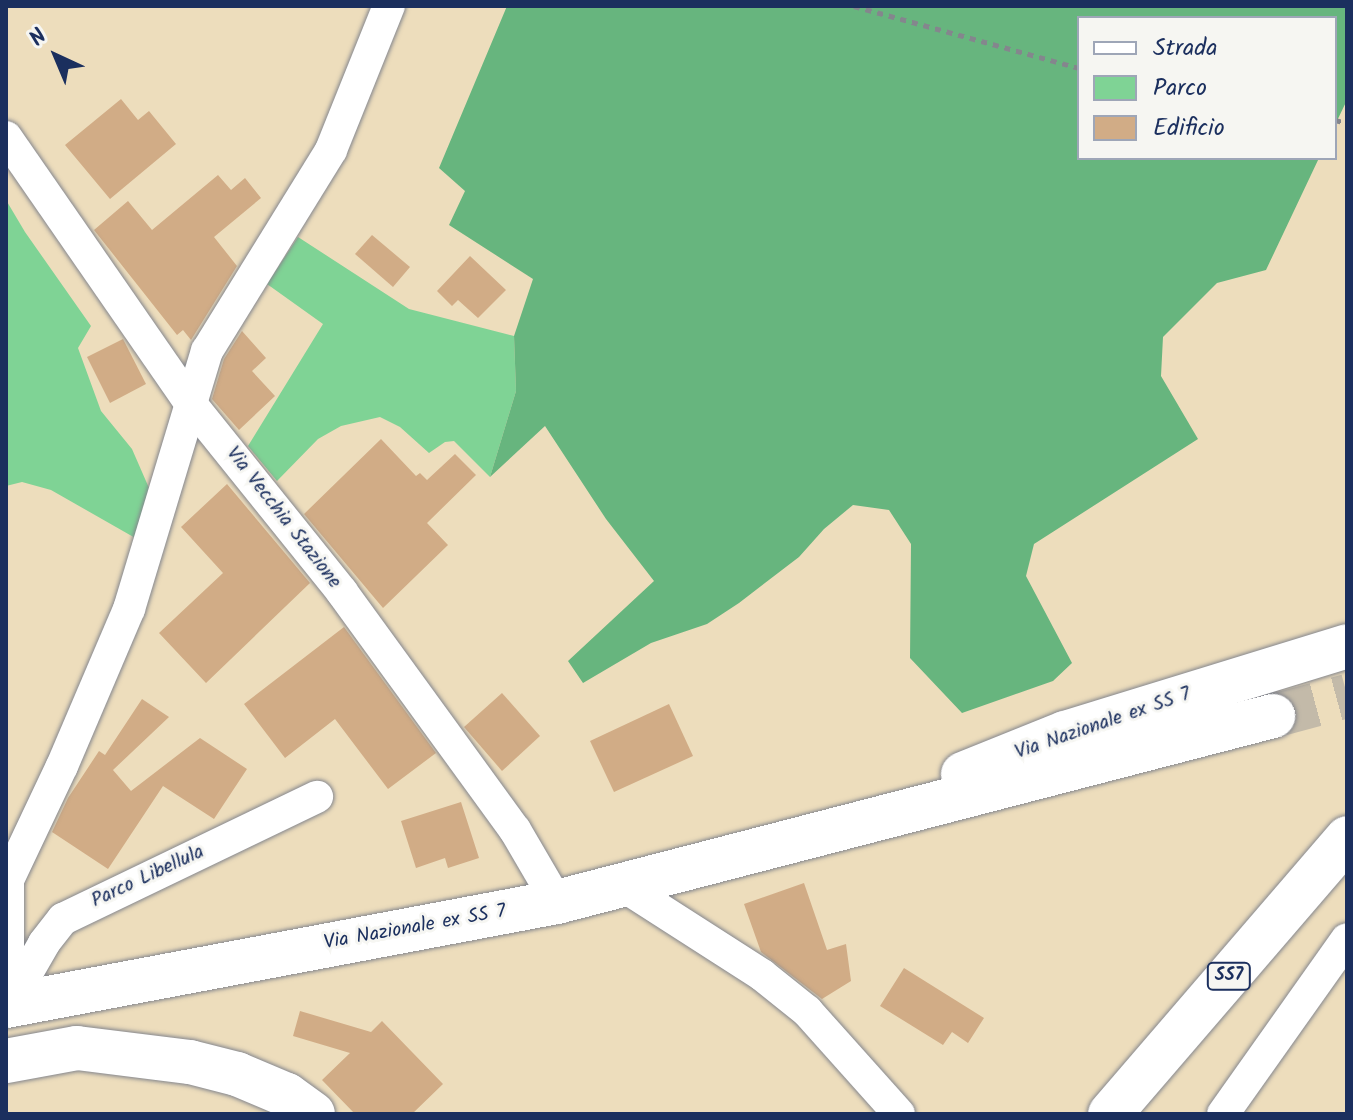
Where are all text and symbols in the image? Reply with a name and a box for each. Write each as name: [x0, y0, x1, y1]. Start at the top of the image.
north arrow: [16, 16, 96, 96]
legend: [1077, 16, 1337, 160]
text: N: [22, 21, 56, 56]
text: Strada: [1153, 29, 1217, 68]
text: Parco: [1153, 69, 1207, 108]
text: Edificio: [1153, 109, 1225, 148]
street label: Via Vecchia Stazione: [220, 442, 346, 594]
street label: Via Nazionale ex SS 7: [1012, 683, 1194, 765]
street label: Parco Libellula: [88, 840, 208, 914]
street label: Via Nazionale ex SS 7: [322, 900, 508, 956]
road number: SS7: [1205, 962, 1253, 990]

